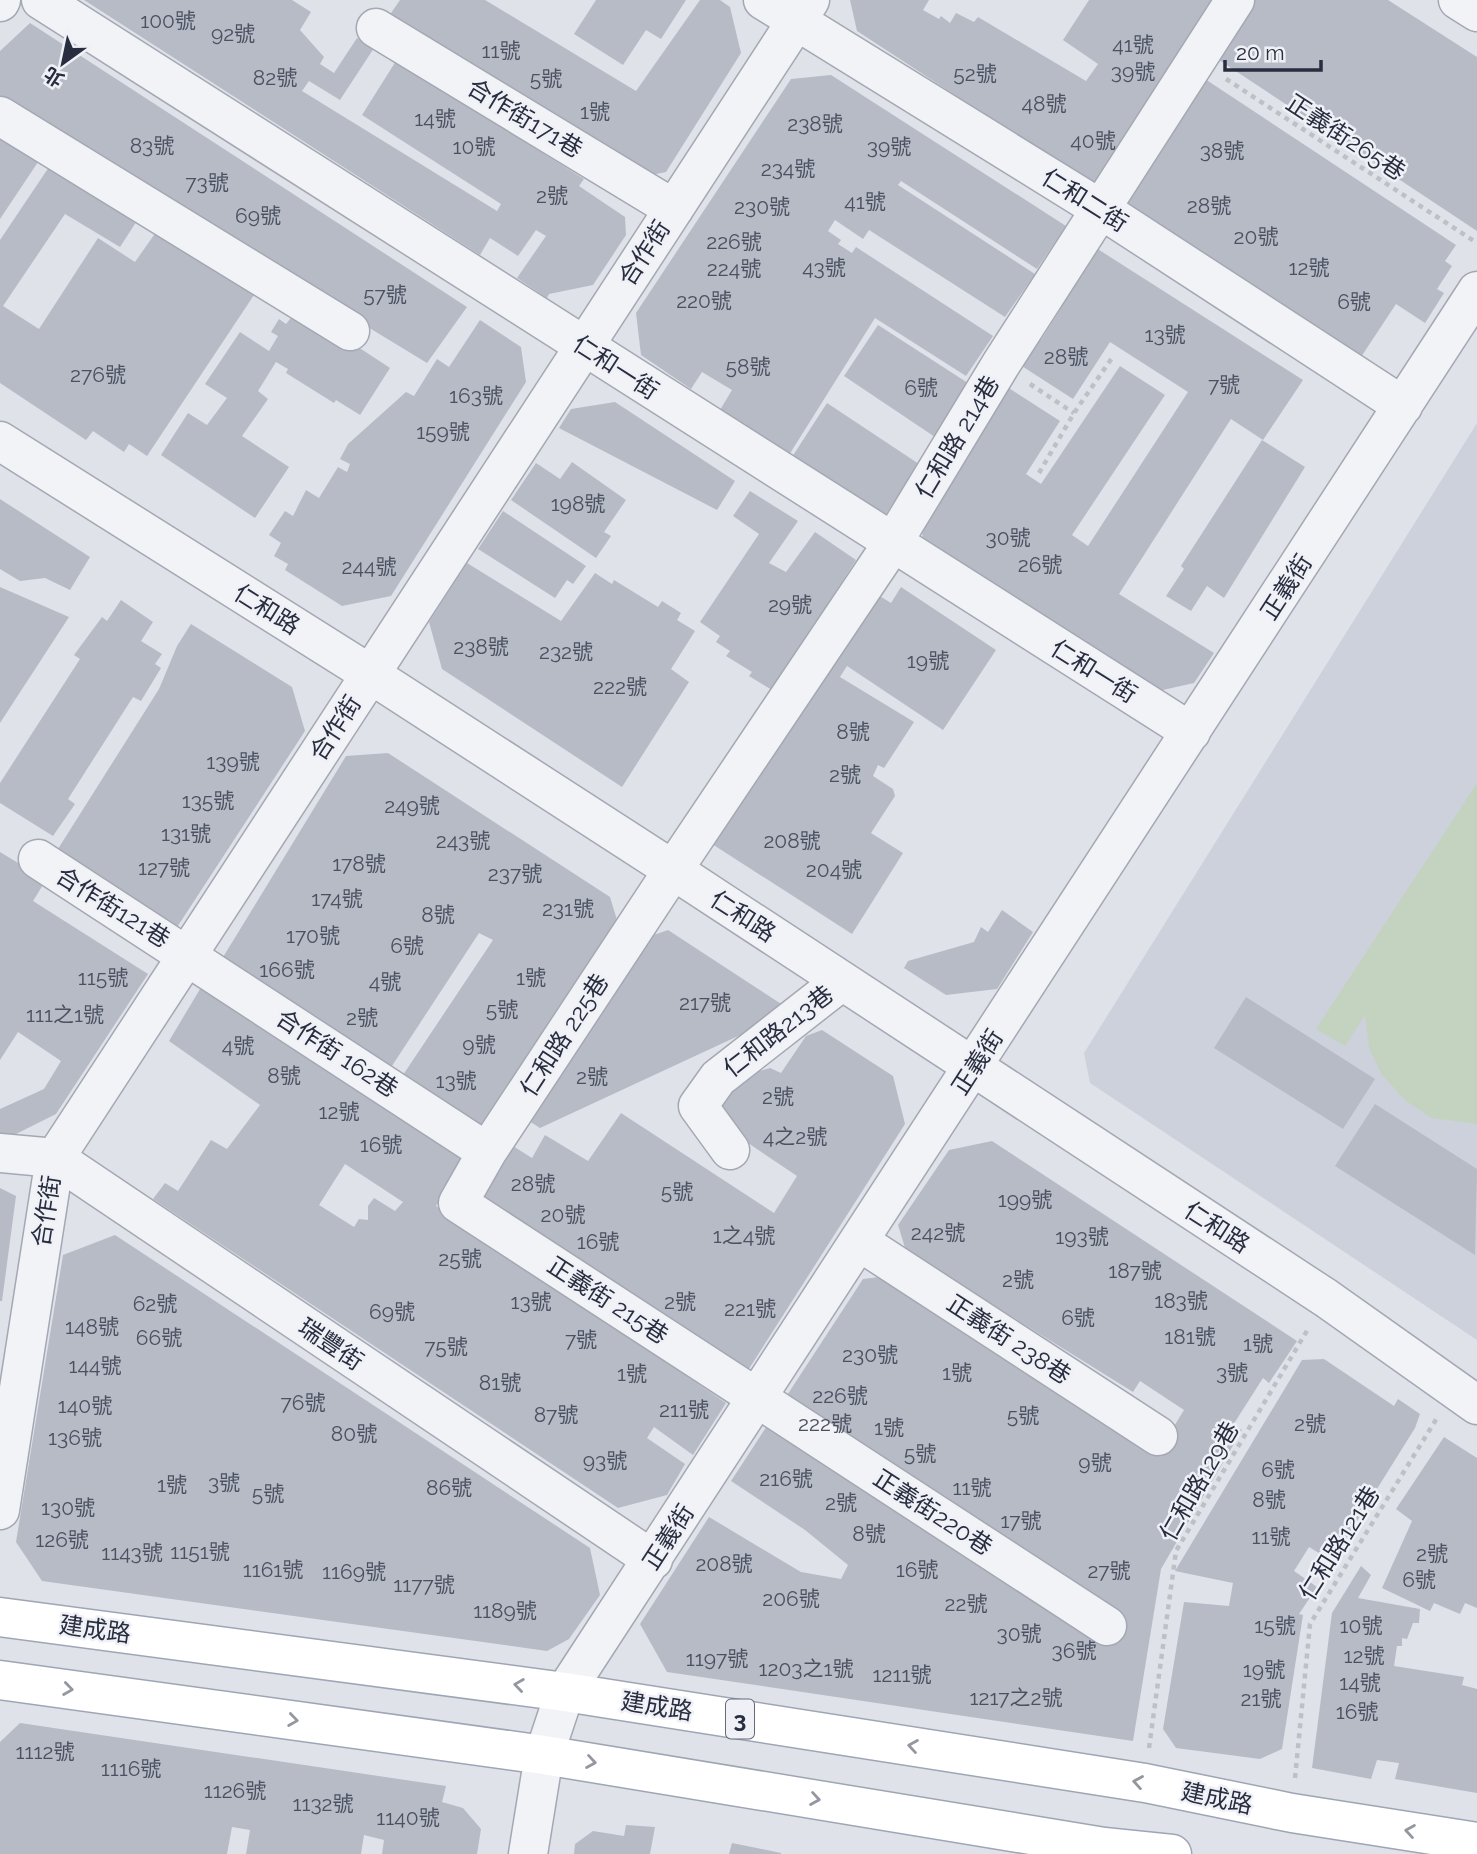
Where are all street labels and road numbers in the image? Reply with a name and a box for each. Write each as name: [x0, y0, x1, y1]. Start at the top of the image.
street label: 合作街171巷: [462, 72, 588, 164]
street label: 正義街265巷: [1281, 88, 1411, 186]
street label: 仁和二街: [1037, 162, 1133, 238]
street label: 合作街: [612, 215, 676, 291]
street label: 仁和一街: [568, 329, 664, 405]
street label: 仁和路 214巷: [909, 370, 1005, 504]
street label: 正義街: [1254, 549, 1318, 625]
street label: 仁和路: [229, 578, 305, 640]
street label: 仁和一街: [1046, 633, 1142, 709]
street label: 合作街: [303, 690, 367, 766]
street label: 合作街121巷: [51, 861, 175, 953]
street label: 仁和路: [705, 884, 781, 948]
street label: 仁和路 225巷: [514, 968, 614, 1102]
street label: 仁和路213巷: [717, 979, 839, 1083]
street label: 合作街 162巷: [271, 1003, 403, 1103]
street label: 正義街: [945, 1024, 1009, 1100]
street label: 合作街: [26, 1173, 66, 1249]
street label: 仁和路: [1179, 1195, 1255, 1259]
street label: 正義街 215巷: [542, 1250, 674, 1350]
street label: 正義街 238巷: [942, 1288, 1076, 1390]
street label: 瑞豐街: [293, 1312, 369, 1376]
street label: 仁和路129巷: [1153, 1416, 1245, 1546]
street label: 正義街220巷: [868, 1463, 998, 1561]
street label: 仁和路121巷: [1293, 1481, 1385, 1605]
street label: 正義街: [636, 1499, 700, 1575]
street label: 建成路: [57, 1610, 133, 1648]
street label: 建成路: [619, 1686, 695, 1726]
road number: 3: [726, 1700, 754, 1738]
street label: 建成路: [1179, 1776, 1255, 1820]

